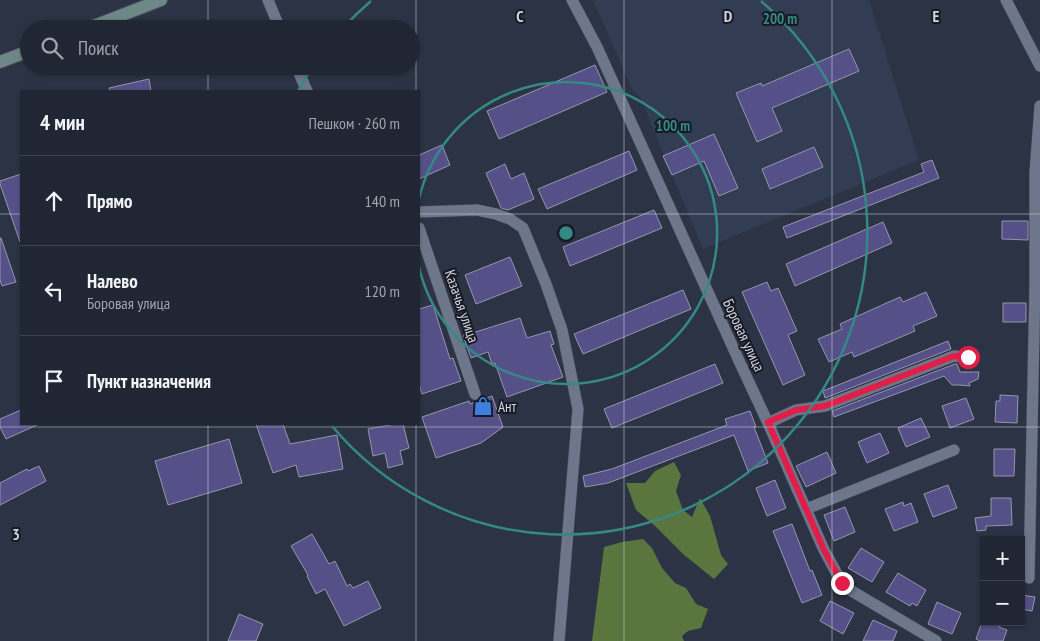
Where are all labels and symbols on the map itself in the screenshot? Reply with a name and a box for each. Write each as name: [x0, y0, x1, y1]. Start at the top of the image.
text: C: [516, 6, 524, 26]
text: D: [724, 6, 733, 26]
text: E: [933, 6, 940, 26]
text: 200 m: [763, 9, 797, 28]
text: 100 m: [656, 116, 690, 135]
centre of rings: [557, 224, 575, 242]
street label: Казачья улица: [441, 267, 483, 345]
street label: Боровая улица: [719, 296, 769, 374]
route start: [957, 346, 980, 369]
shop icon: Ант: [472, 395, 494, 417]
place label: Ант: [498, 397, 517, 416]
text: 3: [12, 524, 20, 544]
route end: [831, 572, 854, 595]

